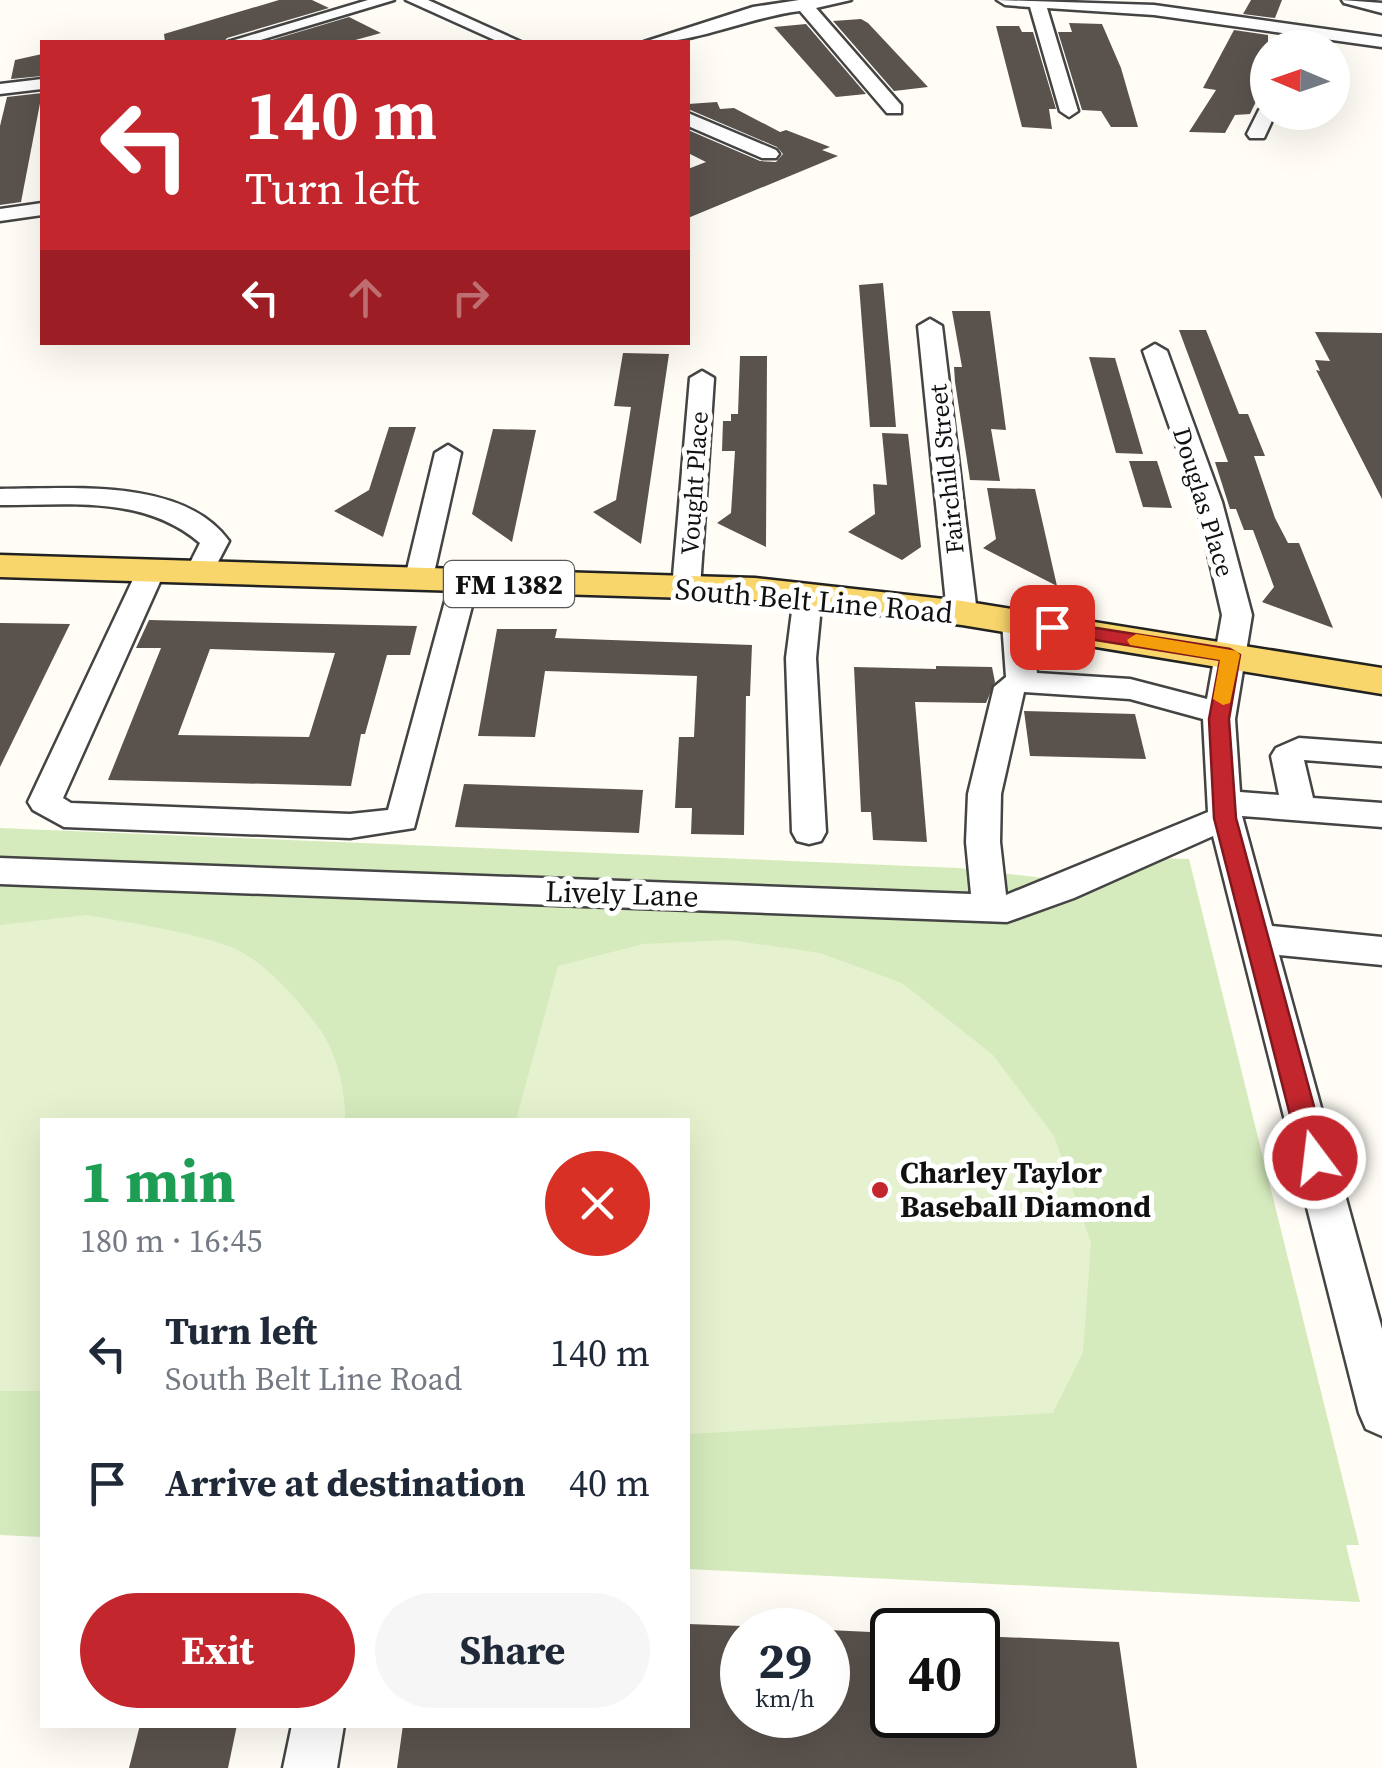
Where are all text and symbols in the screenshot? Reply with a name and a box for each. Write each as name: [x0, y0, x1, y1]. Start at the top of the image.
north arrow: [1250, 30, 1350, 130]
map controls: [1250, 30, 1350, 130]
text: 140 m: [245, 66, 437, 162]
icon: left: [80, 80, 210, 210]
text: Turn left: [245, 157, 419, 219]
icon: left: [233, 270, 288, 325]
icon: ahead: [338, 270, 393, 325]
icon: right: [443, 270, 498, 325]
street label: Fairchild Street: [920, 382, 972, 556]
street label: Vought Place: [672, 410, 716, 556]
street label: Douglas Place: [1165, 423, 1243, 581]
road number: FM 1382: [444, 561, 574, 607]
street label: South Belt Line Road: [673, 568, 955, 633]
pin: [1010, 585, 1095, 670]
icon: arrive: [1025, 600, 1080, 655]
street label: Lively Lane: [545, 870, 699, 917]
position arrow: [1263, 1106, 1367, 1210]
text: 1 min: [80, 1140, 236, 1222]
button: close: [545, 1151, 650, 1256]
place label: Charley Taylor Baseball Diamond: [900, 1152, 1151, 1227]
marker: Charley Taylor Baseball Diamond: [869, 1179, 891, 1201]
text: 180 m · 16:45: [80, 1219, 262, 1263]
text: Turn left: [165, 1305, 317, 1357]
icon: left: [80, 1326, 135, 1381]
text: 140 m: [550, 1327, 650, 1379]
text: South Belt Line Road: [165, 1357, 462, 1401]
icon: arrive: [80, 1456, 135, 1511]
text: Arrive at destination: [165, 1457, 526, 1509]
text: 40 m: [569, 1457, 650, 1509]
button: Exit: [80, 1593, 355, 1708]
button: Share: [375, 1593, 650, 1708]
speed limit sign: 40: [870, 1608, 1000, 1738]
text: 29: [758, 1626, 812, 1695]
text: km/h: [755, 1681, 815, 1715]

